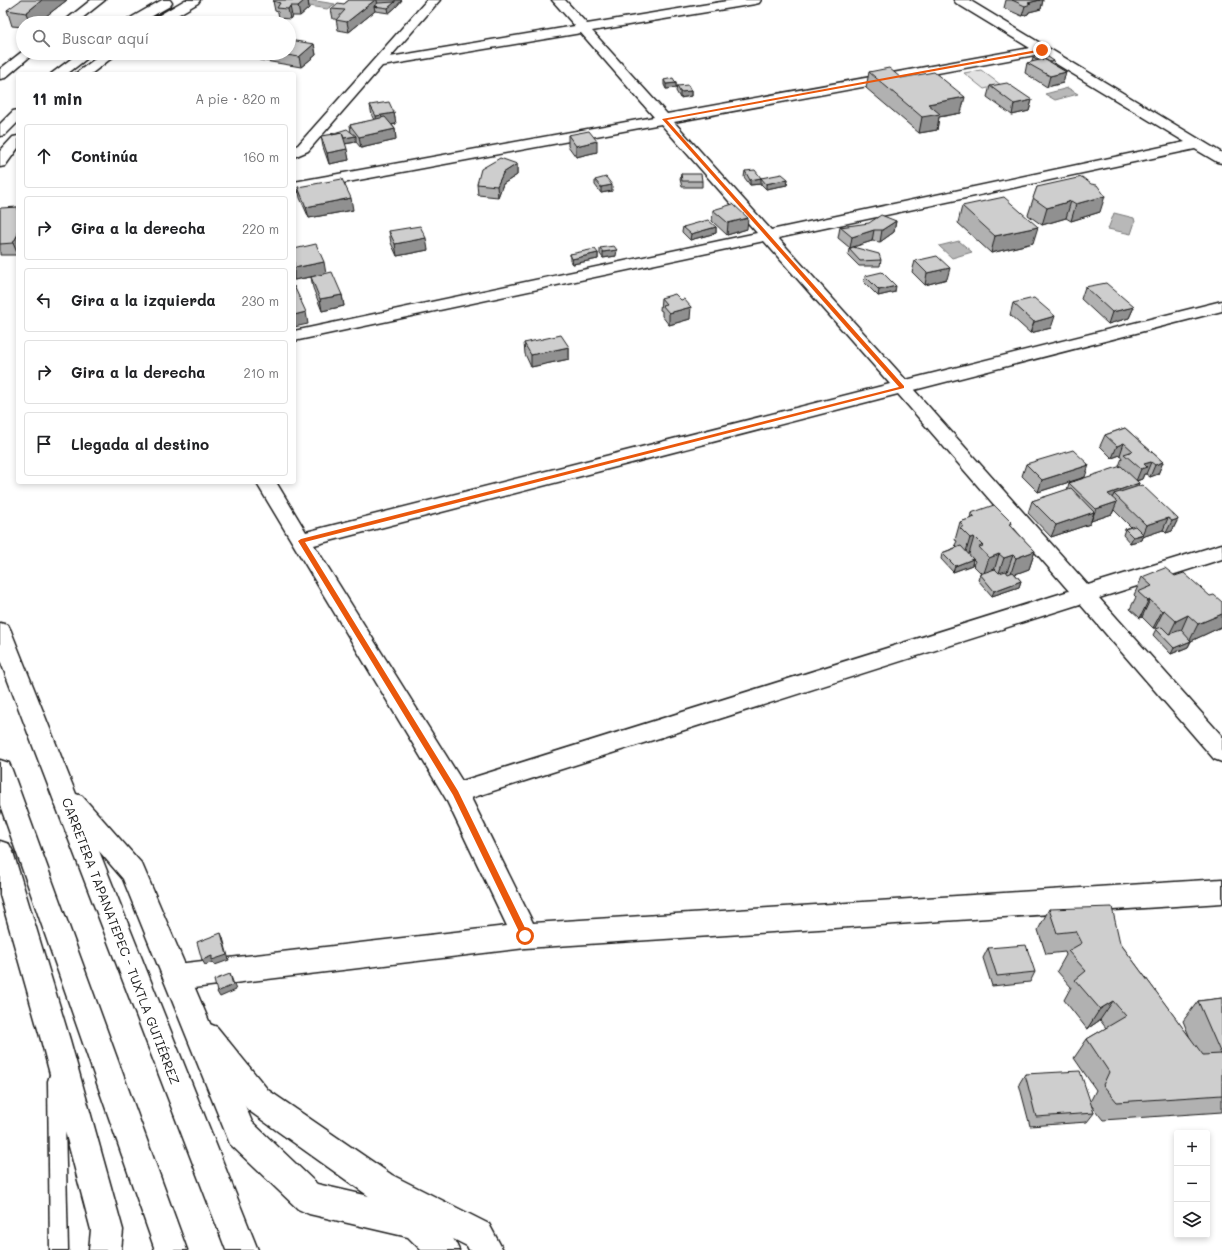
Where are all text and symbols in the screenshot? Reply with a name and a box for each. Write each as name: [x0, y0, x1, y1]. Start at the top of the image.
search box: [16, 16, 296, 60]
icon: search: [30, 27, 52, 49]
text: Buscar aquí: [62, 28, 149, 48]
route end: [1033, 41, 1051, 59]
text: 11 min: [32, 87, 82, 109]
text: A pie · 820 m: [195, 90, 280, 107]
icon: ahead: [33, 145, 55, 167]
text: Continúa: [71, 146, 138, 166]
text: 160 m: [243, 148, 279, 165]
icon: right: [33, 217, 55, 239]
text: Gira a la derecha: [71, 218, 205, 238]
text: 220 m: [242, 220, 279, 237]
icon: left: [33, 289, 55, 311]
text: Gira a la izquierda: [71, 290, 216, 310]
text: 230 m: [242, 292, 279, 309]
icon: right: [33, 361, 55, 383]
text: Gira a la derecha: [71, 362, 205, 382]
text: 210 m: [243, 364, 279, 381]
icon: arrive: [33, 433, 55, 455]
text: Llegada al destino: [71, 434, 209, 454]
street label: CARRETERA TAPANATEPEC - TUXTLA GUTIÉRREZ: [59, 795, 184, 1087]
route start: [516, 927, 534, 945]
map controls: [1174, 1130, 1210, 1238]
button: +: [1174, 1130, 1210, 1166]
button: −: [1174, 1166, 1210, 1202]
button: layers: [1174, 1202, 1210, 1238]

